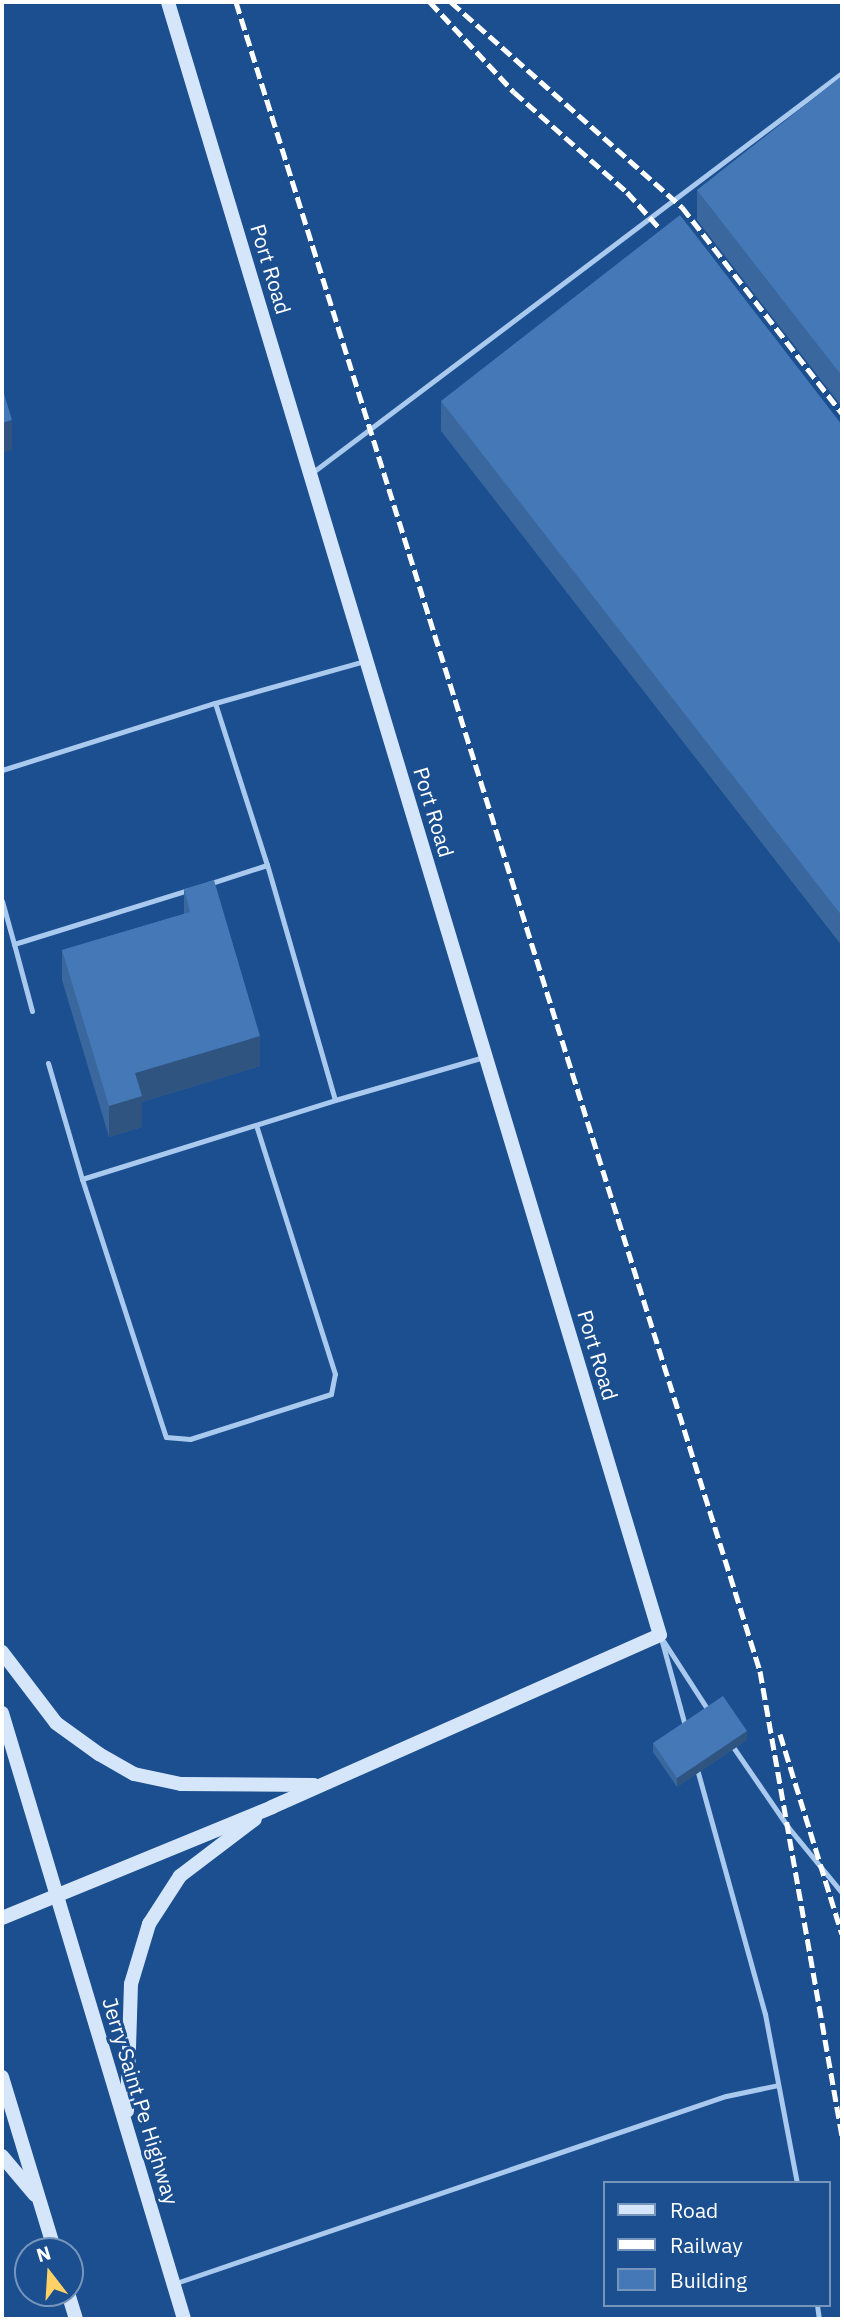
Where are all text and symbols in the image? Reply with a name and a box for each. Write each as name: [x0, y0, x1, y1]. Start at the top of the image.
street label: Port Road: [245, 221, 297, 317]
street label: Port Road: [408, 764, 460, 860]
street label: Port Road: [572, 1307, 624, 1403]
street label: Jerry Saint Pe Highway: [97, 1994, 185, 2208]
legend: [602, 2181, 830, 2307]
text: Road: [670, 2196, 718, 2224]
text: Railway: [670, 2231, 743, 2259]
north arrow: [14, 2237, 84, 2307]
text: N: [33, 2240, 54, 2267]
text: Building: [670, 2266, 747, 2294]

